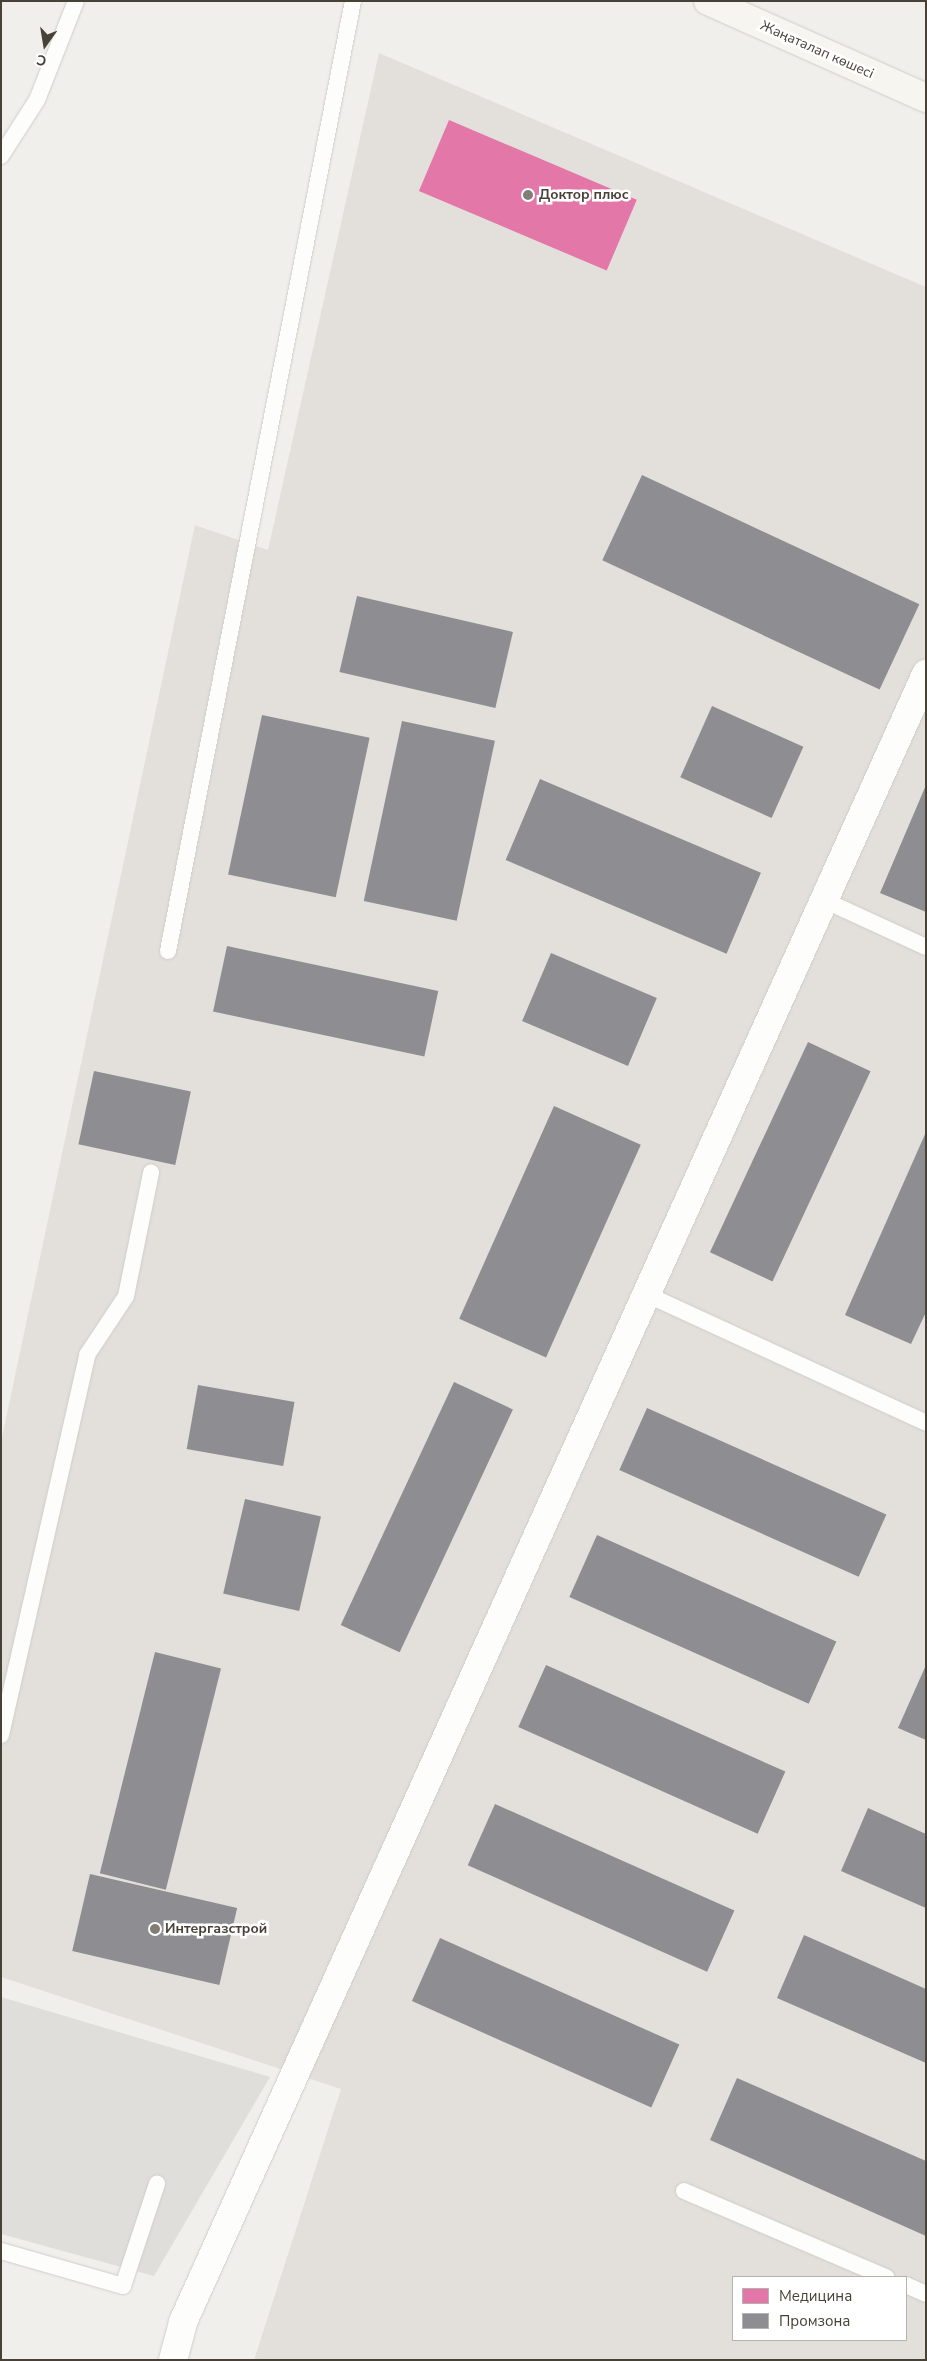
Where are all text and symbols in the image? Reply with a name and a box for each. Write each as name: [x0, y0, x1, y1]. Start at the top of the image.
street label: Жаңаталап көшесі: [758, 17, 876, 83]
north arrow: [20, 20, 70, 70]
text: С: [35, 50, 48, 70]
place label: Доктор плюс: [539, 187, 629, 203]
marker: Доктор плюс: [521, 188, 535, 202]
place label: Интергазстрой: [165, 1921, 267, 1937]
marker: Интергазстрой: [149, 1923, 161, 1935]
legend: [732, 2276, 907, 2341]
text: Медицина: [779, 2286, 852, 2306]
text: Промзона: [779, 2311, 850, 2331]

